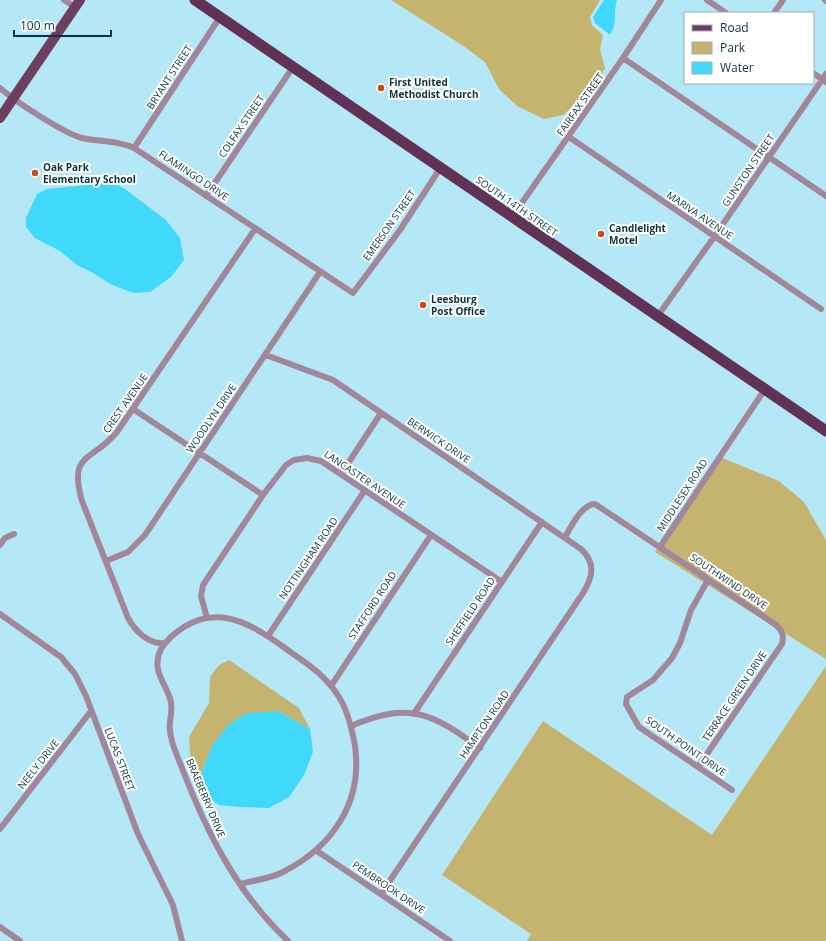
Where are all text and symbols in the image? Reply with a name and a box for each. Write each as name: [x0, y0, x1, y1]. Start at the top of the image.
scale bar: [14, 12, 111, 38]
legend: [684, 12, 814, 84]
text: 100 m: [20, 17, 55, 34]
text: Road: [720, 19, 749, 36]
text: Park: [720, 39, 746, 56]
street label: BRYANT STREET: [143, 42, 195, 112]
text: Water: [720, 59, 754, 76]
street label: FAIRFAX STREET: [553, 69, 607, 138]
place label: First United Methodist Church: [389, 75, 479, 101]
marker: First United Methodist Church: [376, 83, 386, 93]
street label: COLFAX STREET: [215, 91, 267, 160]
street label: GUNSTON STREET: [718, 131, 778, 209]
street label: FLAMINGO DRIVE: [156, 146, 232, 204]
place label: Oak Park Elementary School: [43, 160, 136, 186]
marker: Oak Park Elementary School: [30, 168, 40, 178]
street label: SOUTH 14TH STREET: [473, 173, 561, 240]
street label: EMERSON STREET: [359, 186, 419, 263]
street label: MARIVA AVENUE: [664, 188, 736, 242]
place label: Candlelight Motel: [609, 221, 667, 247]
marker: Candlelight Motel: [596, 229, 606, 239]
place label: Leesburg Post Office: [431, 292, 485, 318]
marker: Leesburg Post Office: [418, 300, 428, 310]
street label: CREST AVENUE: [99, 370, 151, 436]
street label: WOODLYN DRIVE: [183, 381, 239, 455]
street label: BERWICK DRIVE: [405, 414, 473, 466]
street label: LANCASTER AVENUE: [322, 447, 408, 511]
street label: MIDDLESEX ROAD: [653, 456, 711, 534]
street label: NOTTINGHAM ROAD: [275, 514, 341, 602]
street label: SOUTHWIND DRIVE: [688, 550, 770, 612]
street label: STAFFORD ROAD: [345, 568, 399, 642]
street label: SHEFFIELD ROAD: [442, 574, 498, 648]
street label: TERRACE GREEN DRIVE: [698, 648, 770, 744]
street label: HAMPTON ROAD: [456, 687, 512, 761]
street label: SOUTH POINT DRIVE: [643, 713, 729, 779]
street label: LUCAS STREET: [101, 725, 139, 793]
street label: NEELY DRIVE: [14, 736, 62, 792]
street label: BRAEBERRY DRIVE: [183, 756, 229, 840]
street label: PEMBROOK DRIVE: [350, 857, 428, 917]

